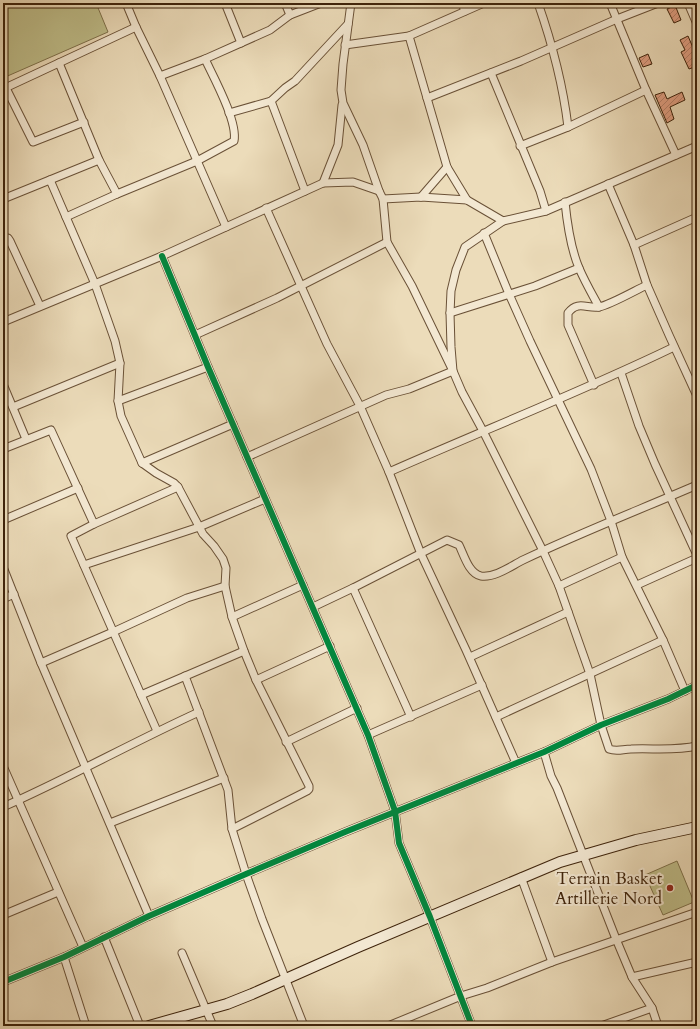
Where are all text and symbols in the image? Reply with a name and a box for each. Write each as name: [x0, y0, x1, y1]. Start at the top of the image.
place label: Terrain Basket Artillerie Nord: [555, 867, 663, 910]
marker: Terrain Basket Artillerie Nord: [665, 883, 675, 893]

